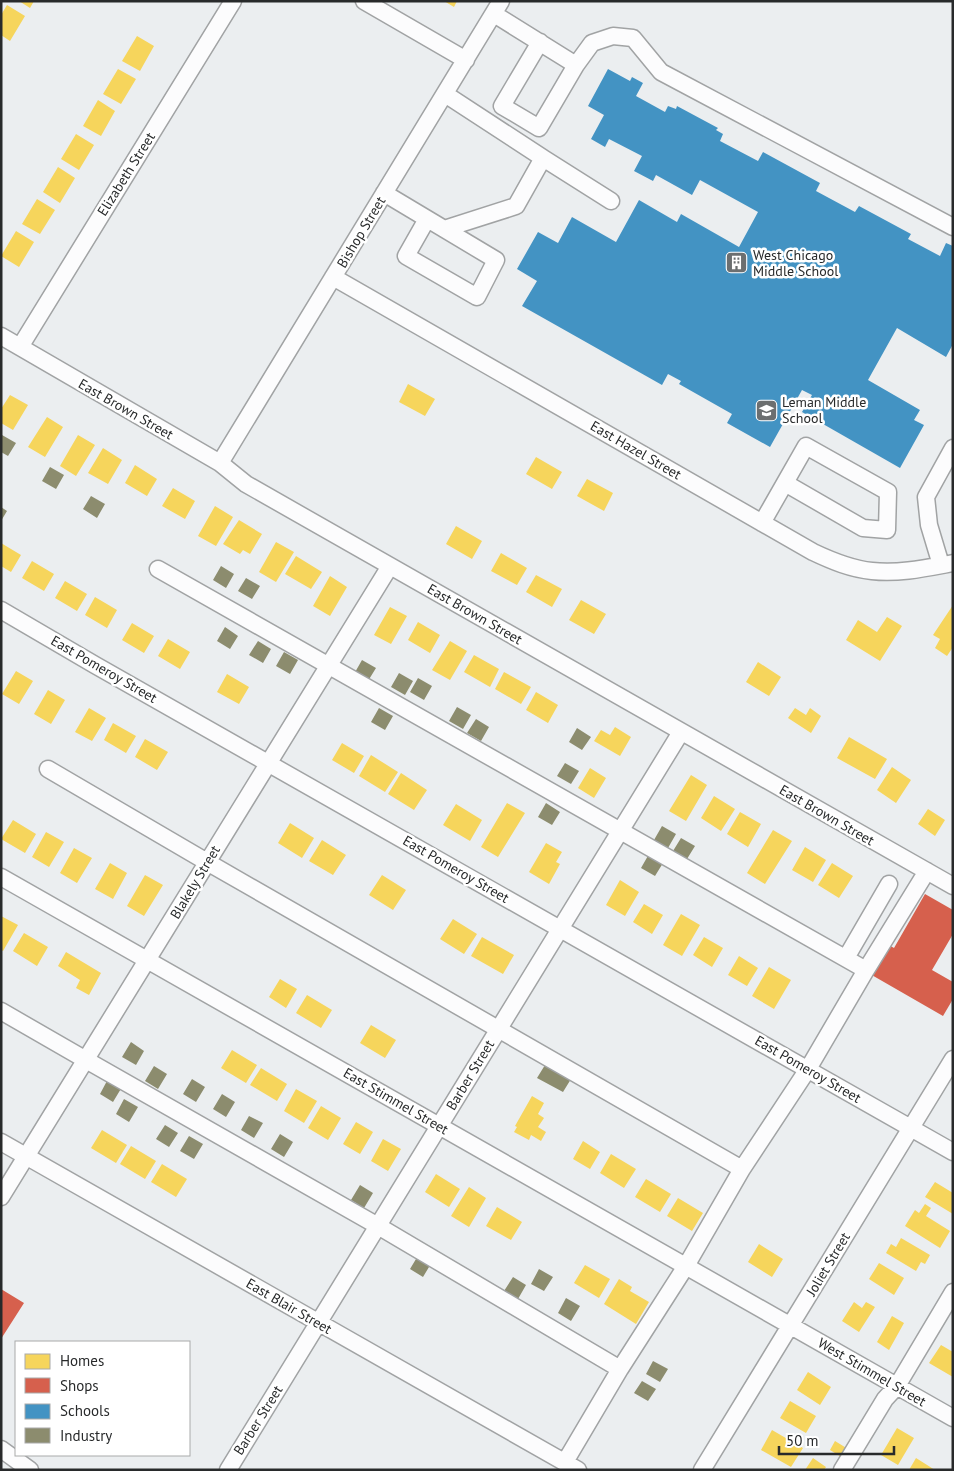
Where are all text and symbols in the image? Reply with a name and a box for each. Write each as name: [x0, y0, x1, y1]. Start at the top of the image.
street label: Elizabeth Street: [93, 129, 159, 219]
street label: Bishop Street: [333, 193, 389, 271]
place label: West Chicago Middle School: [753, 246, 838, 280]
building icon: West Chicago Middle School: [725, 251, 749, 275]
street label: East Brown Street: [75, 375, 177, 444]
place label: Leman Middle School: [782, 393, 866, 427]
school or university icon: Leman Middle School: [754, 398, 778, 422]
street label: East Hazel Street: [587, 417, 685, 483]
street label: East Brown Street: [424, 580, 526, 649]
street label: East Pomeroy Street: [48, 631, 161, 707]
street label: East Brown Street: [776, 781, 878, 850]
street label: East Pomeroy Street: [400, 831, 513, 907]
street label: Blakely Street: [166, 842, 224, 922]
street label: East Pomeroy Street: [752, 1031, 865, 1107]
street label: Barber Street: [442, 1036, 498, 1113]
street label: East Stimmel Street: [340, 1064, 452, 1138]
street label: Joliet Street: [802, 1229, 854, 1300]
street label: East Blair Street: [243, 1274, 335, 1338]
street label: West Stimmel Street: [815, 1334, 929, 1410]
legend: [15, 1341, 190, 1456]
text: Homes: [60, 1351, 104, 1370]
text: Shops: [60, 1376, 99, 1395]
street label: Barber Street: [229, 1382, 287, 1458]
text: Schools: [60, 1401, 110, 1420]
scale bar: [779, 1424, 894, 1456]
text: Industry: [60, 1426, 112, 1445]
text: 50 m: [786, 1431, 819, 1450]

